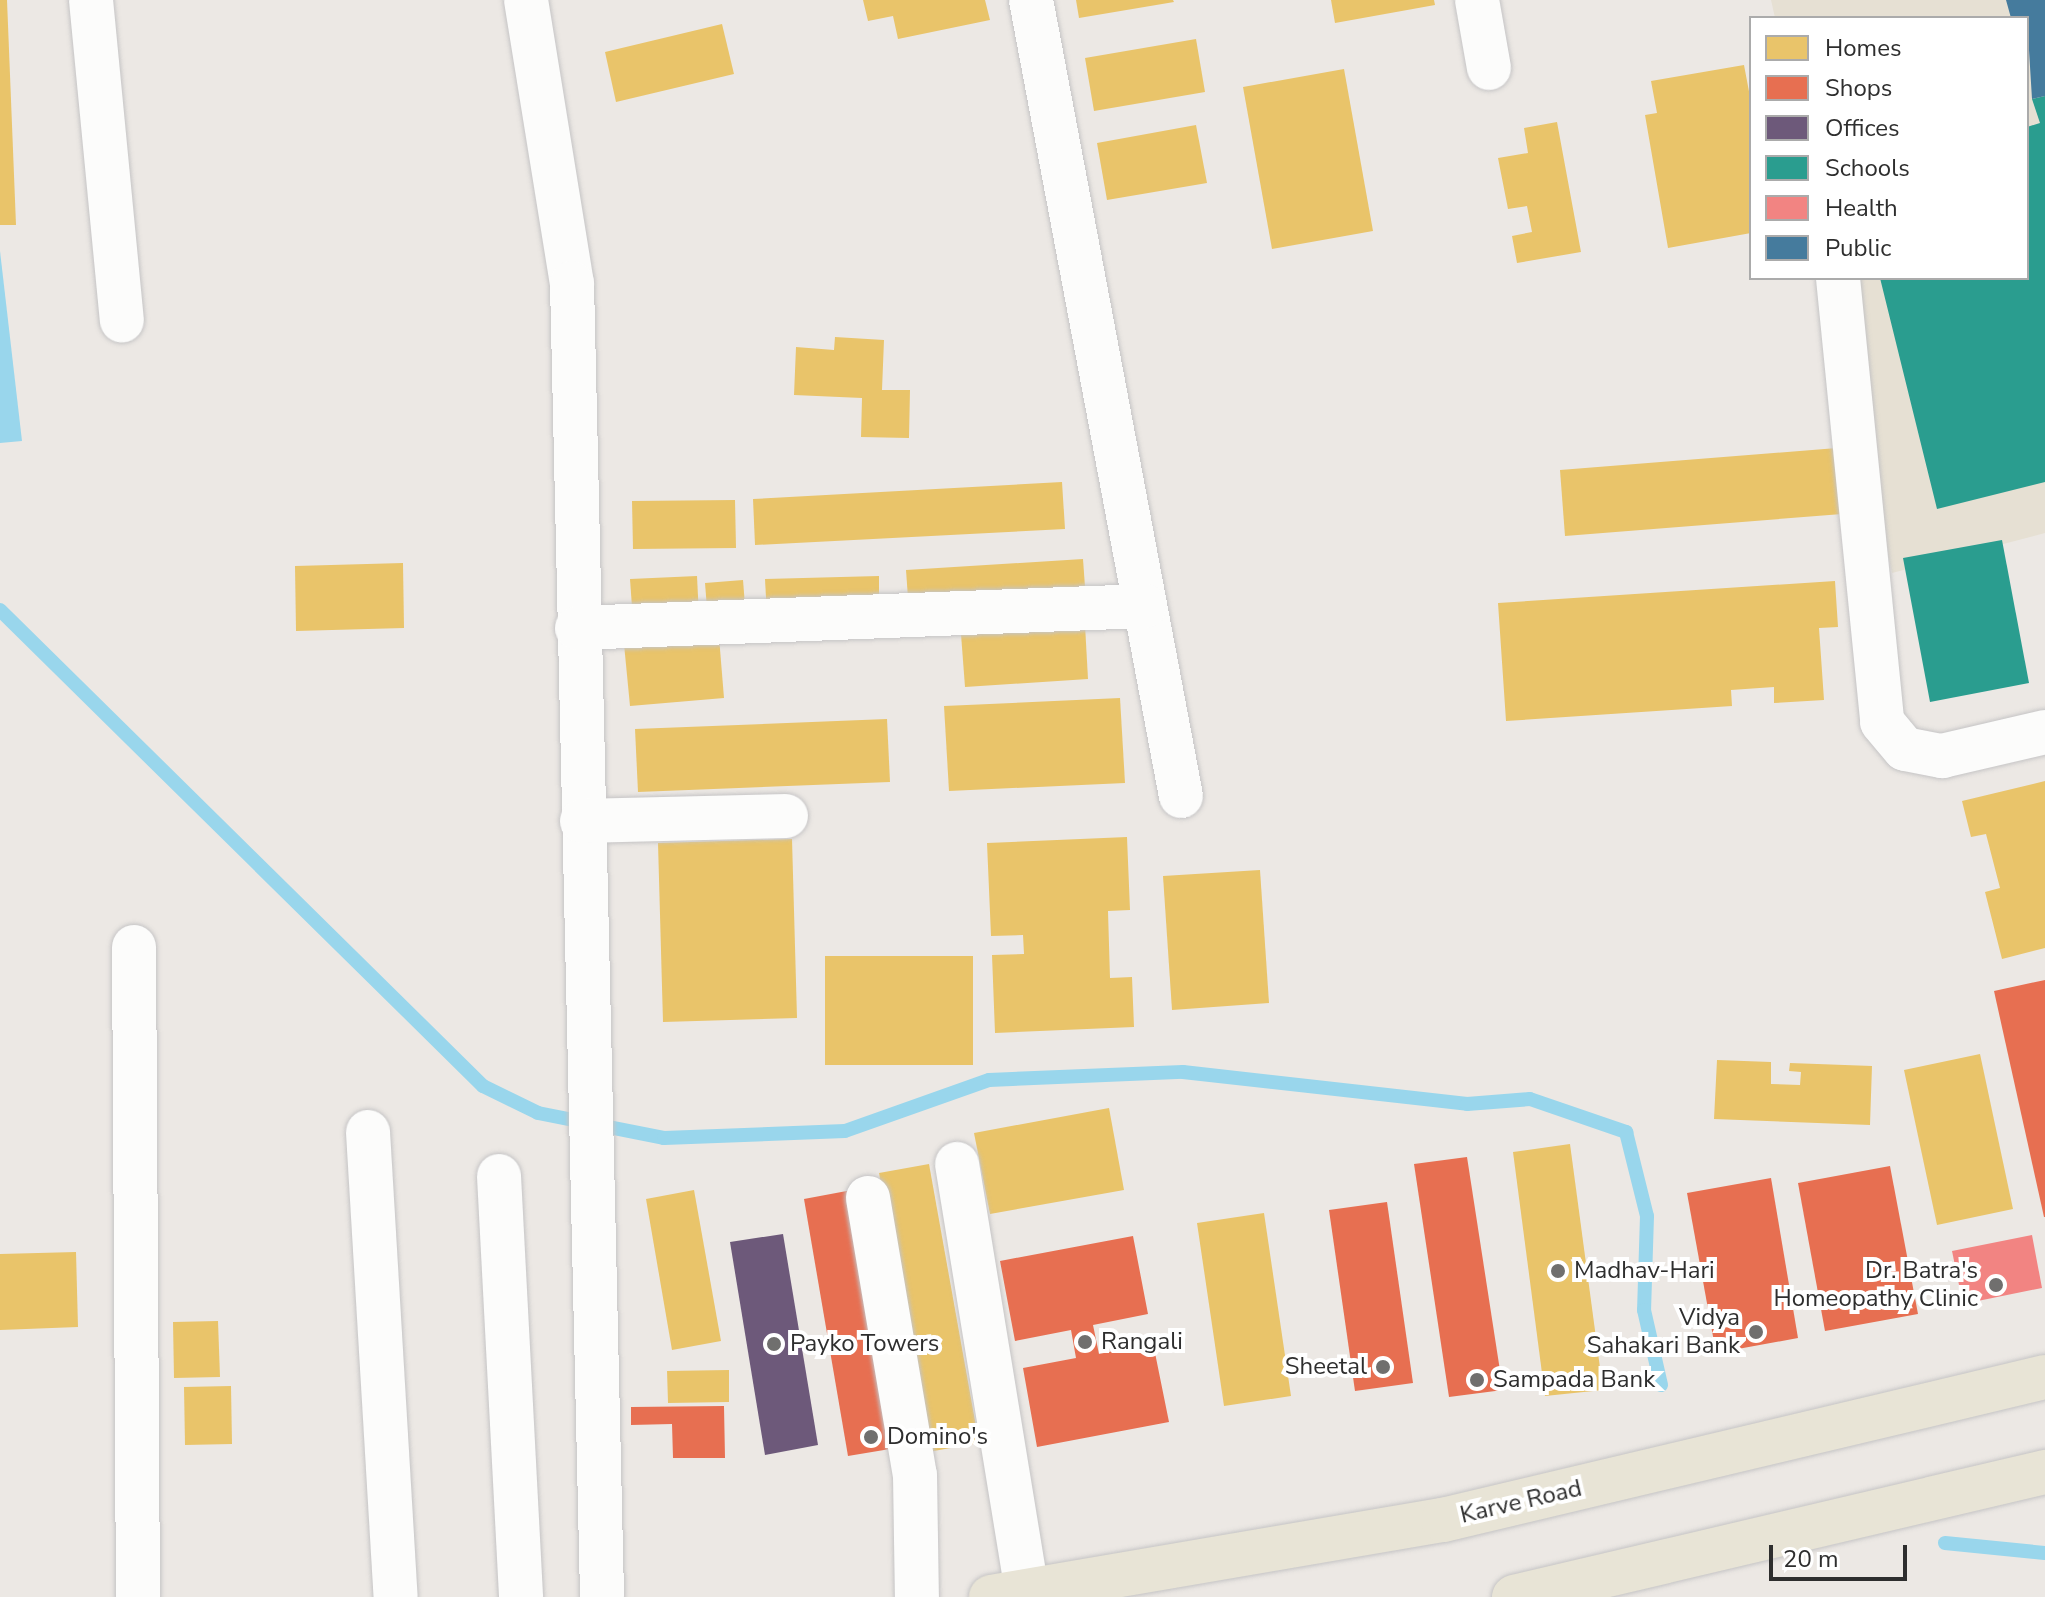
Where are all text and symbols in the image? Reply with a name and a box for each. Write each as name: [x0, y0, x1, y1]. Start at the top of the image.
legend: [1749, 16, 2029, 280]
text: Homes: [1825, 32, 1901, 64]
text: Shops: [1825, 72, 1892, 104]
text: Offices: [1825, 112, 1900, 144]
text: Schools: [1825, 152, 1910, 184]
text: Health: [1825, 192, 1898, 224]
text: Public: [1825, 232, 1891, 264]
place label: Madhav-Hari: [1574, 1257, 1715, 1285]
place label: Dr. Batra's Homeopathy Clinic: [1773, 1257, 1978, 1313]
marker: Madhav-Hari: [1549, 1262, 1567, 1280]
marker: Dr. Batra's Homeopathy Clinic: [1985, 1274, 2007, 1296]
place label: Vidya Sahakari Bank: [1587, 1304, 1740, 1360]
marker: Vidya Sahakari Bank: [1747, 1323, 1765, 1341]
place label: Rangali: [1101, 1328, 1183, 1356]
place label: Payko Towers: [790, 1330, 939, 1358]
marker: Rangali: [1076, 1333, 1094, 1351]
marker: Payko Towers: [765, 1335, 783, 1353]
place label: Sheetal: [1285, 1353, 1367, 1381]
marker: Sheetal: [1374, 1358, 1392, 1376]
place label: Sampada Bank: [1493, 1366, 1655, 1394]
marker: Sampada Bank: [1468, 1371, 1486, 1389]
place label: Domino's: [887, 1423, 988, 1451]
marker: Domino's: [862, 1428, 880, 1446]
street label: Karve Road: [1457, 1474, 1585, 1530]
scale bar: [1773, 1529, 1911, 1579]
text: 20 m: [1783, 1543, 1839, 1575]

